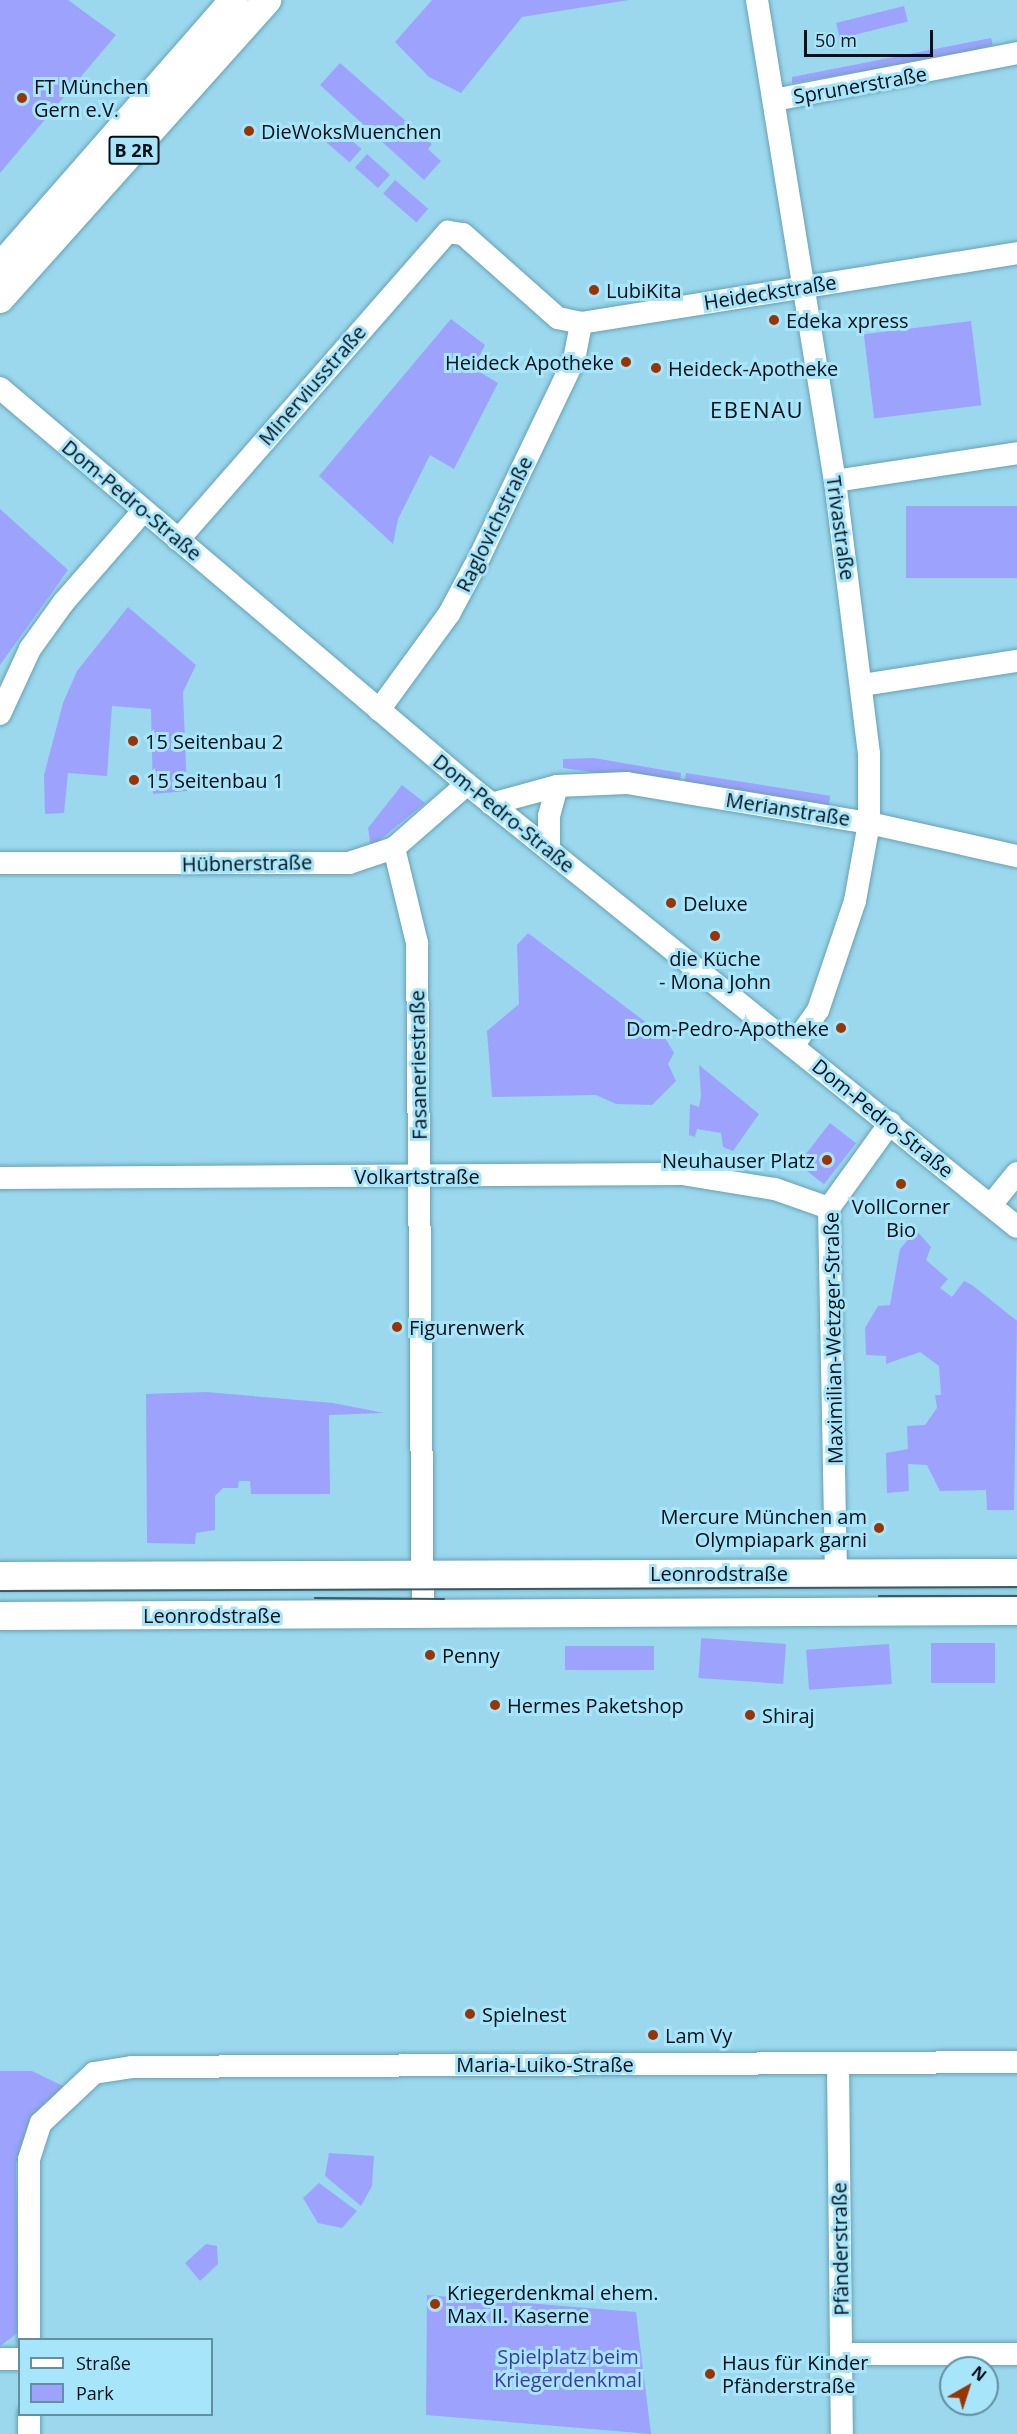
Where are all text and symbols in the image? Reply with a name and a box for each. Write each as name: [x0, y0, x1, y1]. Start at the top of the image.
scale bar: [807, 18, 936, 56]
text: 50 m: [815, 28, 857, 52]
street label: Sprunerstraße: [791, 61, 929, 109]
place label: FT München Gern e.V.: [34, 74, 148, 121]
marker: FT München Gern e.V.: [15, 91, 29, 105]
place label: DieWoksMuenchen: [261, 119, 441, 143]
marker: DieWoksMuenchen: [242, 124, 256, 138]
road number: B 2R: [108, 135, 160, 165]
street label: Heideckstraße: [702, 270, 838, 314]
place label: LubiKita: [606, 278, 682, 302]
marker: LubiKita: [587, 283, 601, 297]
place label: Edeka xpress: [786, 308, 909, 332]
marker: Edeka xpress: [767, 313, 781, 327]
street label: Minerviusstraße: [253, 320, 371, 450]
place label: Heideck Apotheke: [445, 350, 614, 374]
marker: Heideck Apotheke: [619, 355, 633, 369]
place label: Heideck-Apotheke: [668, 356, 838, 380]
marker: Heideck-Apotheke: [649, 361, 663, 375]
district label: EBENAU: [710, 397, 804, 423]
street label: Dom-Pedro-Straße: [57, 435, 207, 565]
street label: Raglovichstraße: [451, 452, 537, 596]
street label: Trivastraße: [822, 474, 860, 582]
place label: 15 Seitenbau 2: [145, 729, 283, 753]
marker: 15 Seitenbau 2: [126, 734, 140, 748]
street label: Dom-Pedro-Straße: [429, 749, 579, 877]
place label: 15 Seitenbau 1: [146, 768, 284, 792]
marker: 15 Seitenbau 1: [127, 773, 141, 787]
street label: Merianstraße: [724, 787, 852, 831]
street label: Hübnerstraße: [182, 850, 312, 876]
place label: Deluxe: [683, 891, 748, 915]
marker: Deluxe: [664, 896, 678, 910]
marker: die Küche - Mona John: [708, 929, 722, 943]
place label: die Küche - Mona John: [659, 946, 771, 993]
street label: Fasaneriestraße: [405, 990, 431, 1140]
place label: Dom-Pedro-Apotheke: [626, 1016, 829, 1040]
marker: Dom-Pedro-Apotheke: [834, 1021, 848, 1035]
street label: Dom-Pedro-Straße: [808, 1054, 958, 1182]
place label: Neuhauser Platz: [662, 1148, 815, 1172]
marker: Neuhauser Platz: [820, 1153, 834, 1167]
street label: Volkartstraße: [354, 1164, 480, 1188]
marker: VollCorner Bio: [894, 1177, 908, 1191]
place label: VollCorner Bio: [852, 1194, 950, 1241]
street label: Maximilian-Wetzger-Straße: [819, 1212, 847, 1464]
place label: Figurenwerk: [409, 1315, 525, 1339]
marker: Figurenwerk: [390, 1320, 404, 1334]
place label: Mercure München am Olympiapark garni: [660, 1504, 867, 1551]
marker: Mercure München am Olympiapark garni: [872, 1521, 886, 1535]
street label: Leonrodstraße: [650, 1561, 788, 1585]
street label: Leonrodstraße: [143, 1603, 281, 1627]
place label: Penny: [442, 1643, 500, 1667]
marker: Penny: [423, 1648, 437, 1662]
place label: Hermes Paketshop: [507, 1693, 684, 1717]
marker: Hermes Paketshop: [488, 1698, 502, 1712]
place label: Shiraj: [762, 1703, 815, 1727]
marker: Shiraj: [743, 1708, 757, 1722]
place label: Spielnest: [482, 2002, 567, 2026]
marker: Spielnest: [463, 2007, 477, 2021]
place label: Lam Vy: [665, 2023, 732, 2047]
marker: Lam Vy: [646, 2028, 660, 2042]
street label: Maria-Luiko-Straße: [456, 2052, 634, 2076]
street label: Pfänderstraße: [827, 2182, 853, 2316]
place label: Kriegerdenkmal ehem. Max II. Kaserne: [447, 2280, 659, 2327]
marker: Kriegerdenkmal ehem. Max II. Kaserne: [428, 2297, 442, 2311]
legend: [18, 2338, 213, 2416]
park label: Spielplatz beim Kriegerdenkmal: [494, 2344, 642, 2391]
place label: Haus für Kinder Pfänderstraße: [722, 2350, 868, 2397]
text: Straße: [76, 2351, 131, 2375]
north arrow: [939, 2356, 999, 2416]
text: N: [967, 2361, 991, 2386]
marker: Haus für Kinder Pfänderstraße: [703, 2367, 717, 2381]
text: Park: [76, 2381, 114, 2405]

